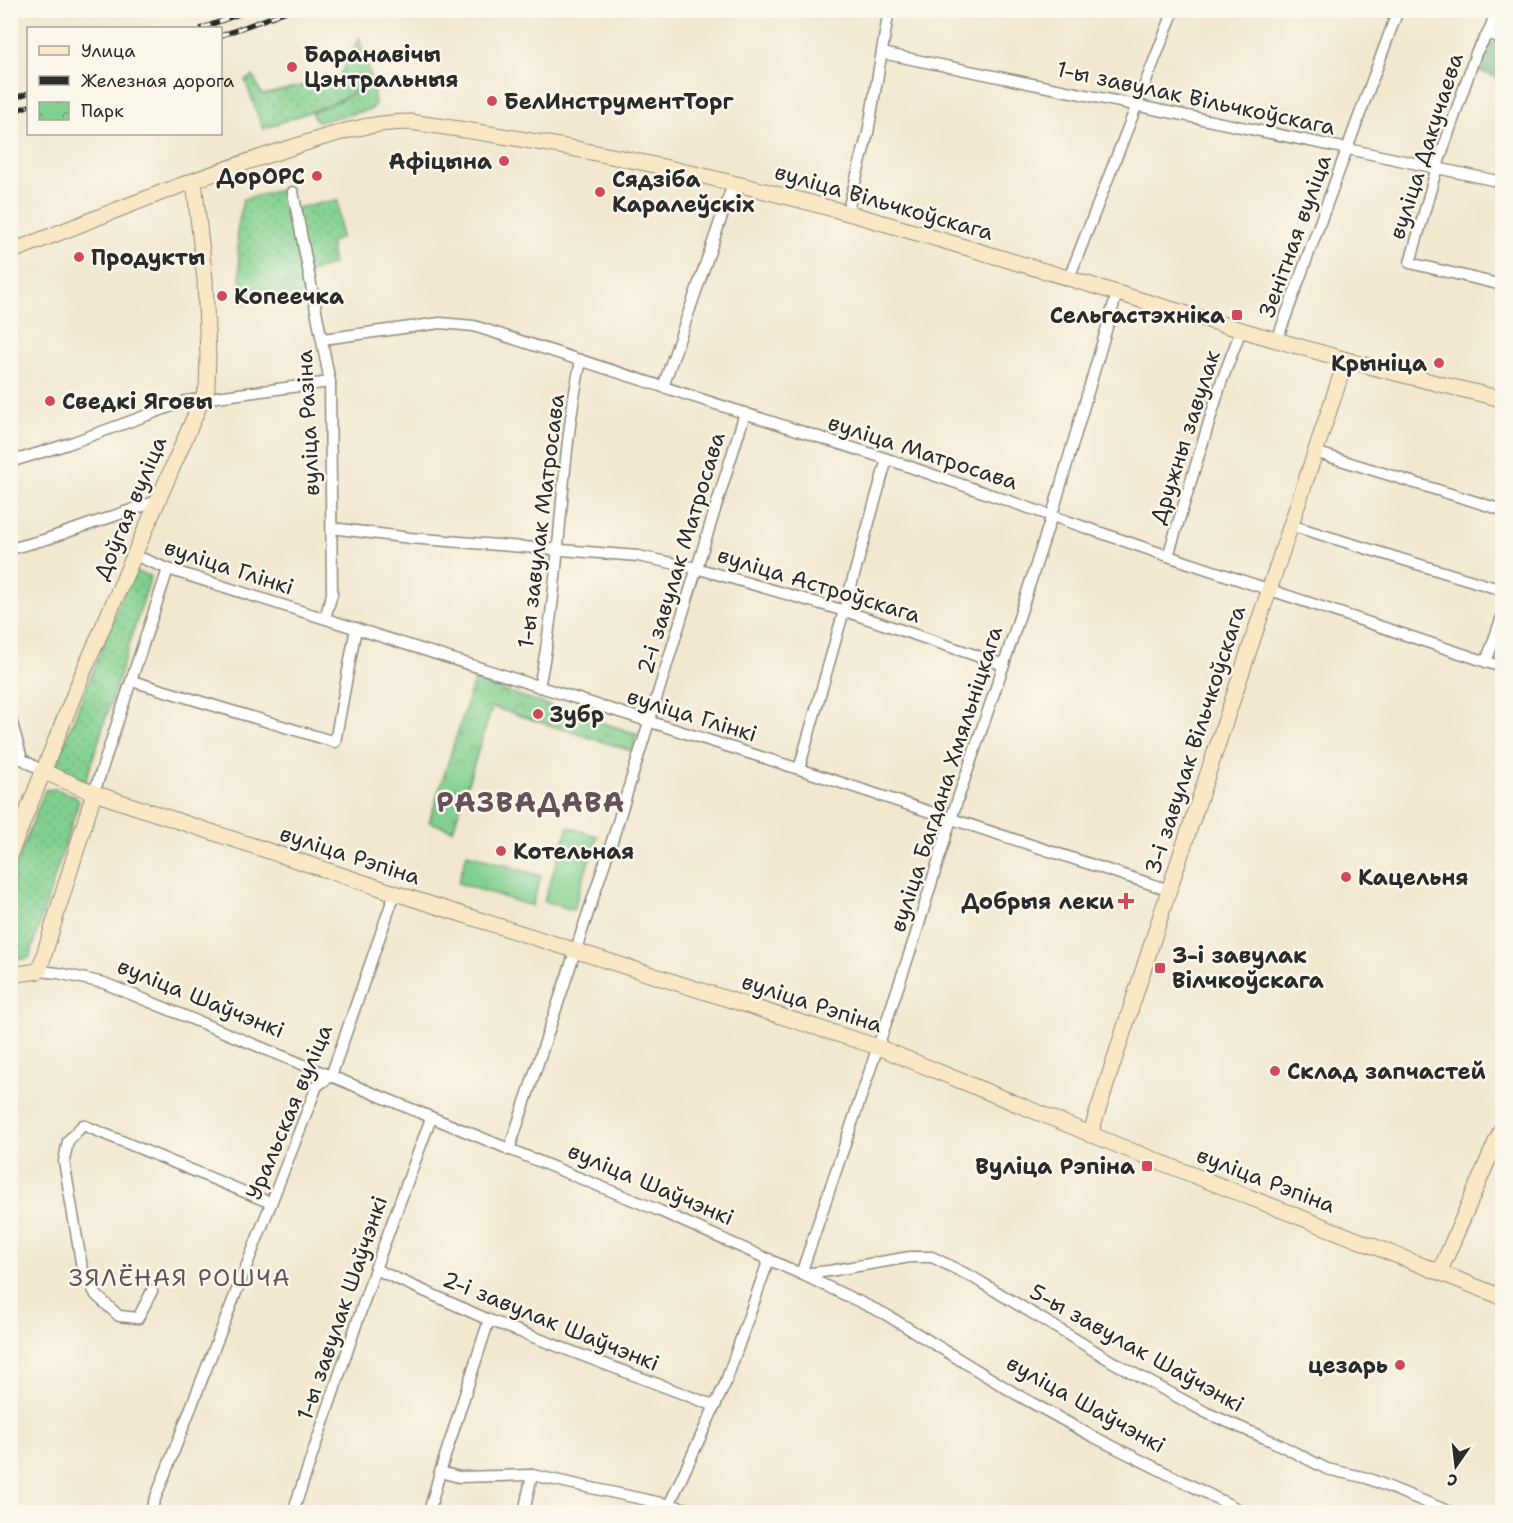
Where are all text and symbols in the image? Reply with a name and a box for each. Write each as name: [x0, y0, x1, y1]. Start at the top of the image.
legend: [27, 27, 222, 135]
text: Улица: [81, 39, 135, 63]
place label: Баранавічы Цэнтральныя: [304, 40, 458, 94]
street label: вуліца Дакучаева: [1382, 49, 1470, 243]
street label: 1-ы завулак Вільчкоўскага: [1054, 54, 1338, 142]
marker: Баранавічы Цэнтральныя: [285, 60, 299, 74]
text: Железная дорога: [81, 69, 234, 93]
place label: БелИнструментТорг: [504, 87, 735, 116]
marker: БелИнструментТорг: [485, 94, 499, 108]
text: Парк: [81, 99, 124, 123]
place label: Афіцына: [389, 147, 492, 176]
street label: Зенітная вуліца: [1252, 150, 1338, 321]
marker: Афіцына: [497, 154, 511, 168]
street label: вуліца Вільчкоўскага: [771, 157, 997, 247]
place label: ДорОРС: [216, 162, 305, 191]
place label: Сядзіба Каралеўскіх: [612, 165, 755, 219]
marker: ДорОРС: [310, 169, 324, 183]
marker: Сядзіба Каралеўскіх: [593, 185, 607, 199]
place label: Продукты: [91, 243, 205, 272]
marker: Продукты: [72, 250, 86, 264]
place label: Копеечка: [234, 282, 344, 311]
marker: Копеечка: [215, 289, 229, 303]
place label: Сельгастэхніка: [1050, 301, 1225, 330]
marker: Сельгастэхніка: [1230, 308, 1244, 322]
street label: Дружны завулак: [1143, 346, 1227, 528]
street label: вуліца Разіна: [290, 349, 326, 497]
place label: Крыніца: [1331, 349, 1427, 378]
marker: Крыніца: [1432, 356, 1446, 370]
place label: Сведкі Яговы: [62, 387, 213, 416]
street label: 1-ы завулак Матросава: [511, 392, 571, 650]
marker: Сведкі Яговы: [43, 394, 57, 408]
street label: вуліца Матросава: [824, 408, 1022, 496]
street label: 2-і завулак Матросава: [630, 428, 732, 677]
street label: Доўгая вуліца: [87, 431, 173, 584]
street label: вуліца Глінкі: [160, 532, 298, 602]
street label: вуліца Астроўскага: [714, 540, 924, 630]
street label: 3-і завулак Вільчкоўскага: [1138, 602, 1252, 878]
street label: вуліца Багдана Хмяльніцкага: [883, 622, 1009, 936]
street label: вуліца Глінкі: [623, 681, 761, 749]
place label: Зубр: [550, 700, 604, 729]
marker: Зубр: [531, 707, 545, 721]
district label: РАЗВАДАВА: [436, 783, 626, 821]
street label: вуліца Рэпіна: [276, 819, 424, 891]
place label: Котельная: [513, 837, 634, 866]
marker: Котельная: [494, 844, 508, 858]
place label: Кацельня: [1358, 863, 1468, 892]
marker: Кацельня: [1339, 870, 1353, 884]
place label: Добрыя леки: [961, 887, 1114, 916]
marker: Добрыя леки: [1119, 894, 1133, 908]
place label: 3-і завулак Вілчкоўскага: [1172, 941, 1324, 995]
street label: вуліца Шаўчэнкі: [113, 951, 289, 1045]
marker: 3-і завулак Вілчкоўскага: [1153, 961, 1167, 975]
street label: вуліца Рэпіна: [738, 967, 886, 1039]
street label: Уральская вуліца: [239, 1019, 339, 1204]
place label: Склад запчастей: [1287, 1057, 1486, 1086]
marker: Склад запчастей: [1268, 1064, 1282, 1078]
street label: вуліца Шаўчэнкі: [564, 1136, 738, 1232]
street label: вуліца Рэпіна: [1193, 1140, 1340, 1220]
place label: Вуліца Рэпіна: [975, 1152, 1135, 1181]
marker: Вуліца Рэпіна: [1140, 1159, 1154, 1173]
street label: 1-ы завулак Шаўчэнкі: [290, 1192, 394, 1424]
district label: ЗЯЛЁНАЯ РОШЧА: [69, 1262, 291, 1294]
street label: 2-і завулак Шаўчэнкі: [438, 1264, 664, 1378]
street label: 5-ы завулак Шаўчэнкі: [1025, 1277, 1249, 1419]
street label: вуліца Шаўчэнкі: [1001, 1348, 1171, 1460]
place label: цезарь: [1308, 1351, 1388, 1380]
marker: цезарь: [1393, 1358, 1407, 1372]
north arrow: [1426, 1436, 1486, 1496]
text: С: [1445, 1469, 1460, 1491]

